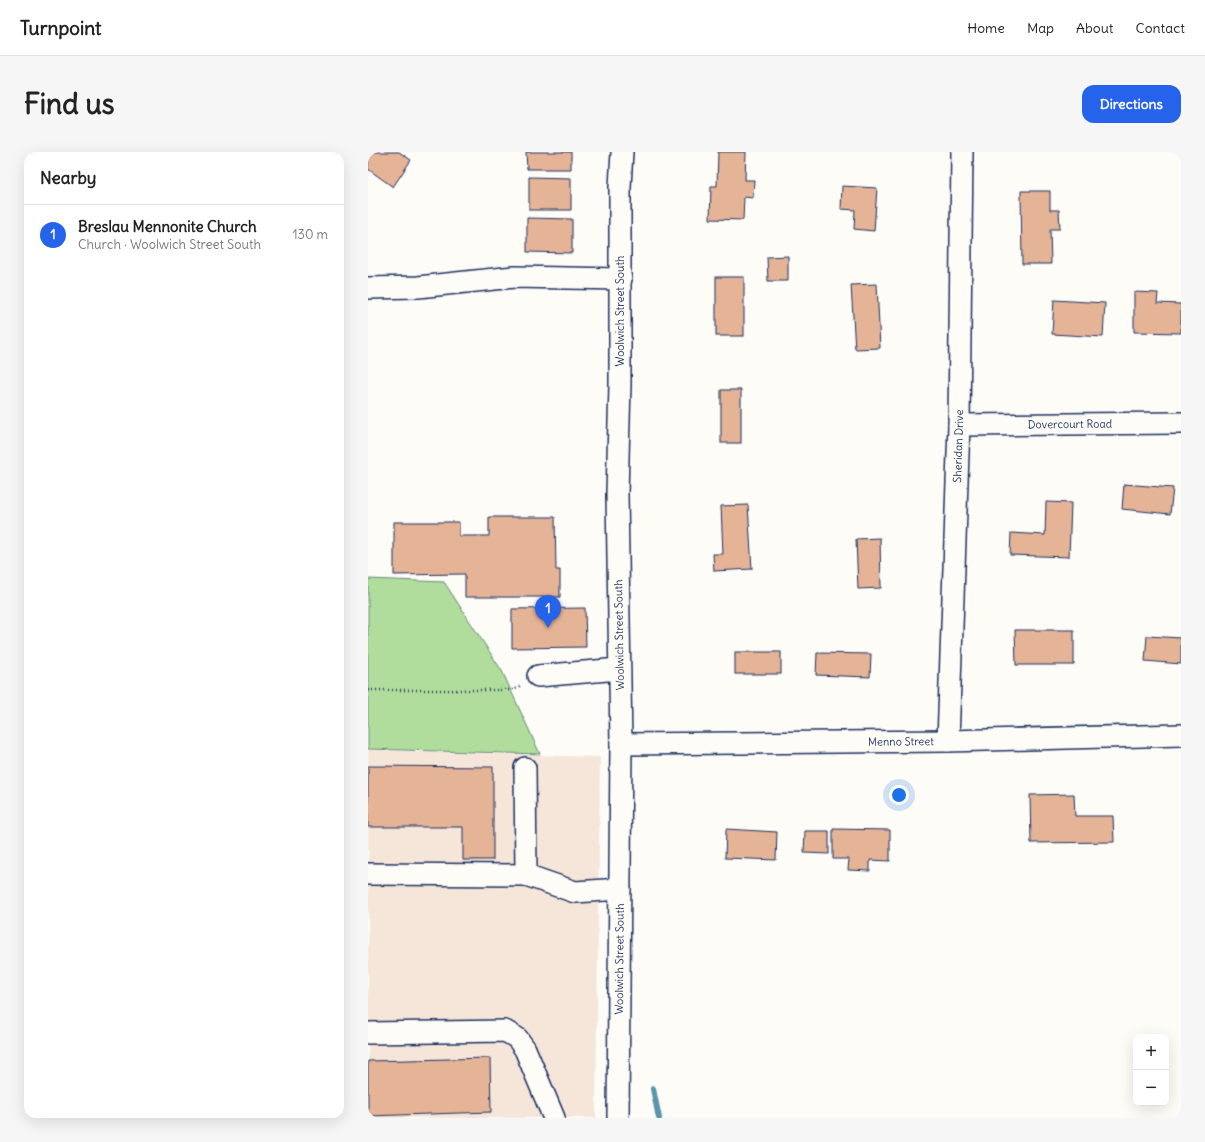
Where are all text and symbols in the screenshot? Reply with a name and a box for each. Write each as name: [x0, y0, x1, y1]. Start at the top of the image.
text: Turnpoint: [20, 16, 101, 40]
text: Home: [967, 19, 1005, 37]
text: Map: [1027, 19, 1054, 37]
text: About: [1076, 19, 1114, 37]
text: Contact: [1136, 19, 1185, 37]
button: Directions: [1082, 85, 1181, 123]
text: Find us: [24, 86, 115, 122]
text: Nearby: [40, 167, 96, 189]
text: Breslau Mennonite Church: [78, 217, 257, 236]
text: 1: [50, 226, 56, 243]
text: 130 m: [292, 226, 328, 243]
text: Church · Woolwich Street South: [78, 236, 261, 253]
street label: Woolwich Street South: [613, 256, 627, 366]
street label: Sheridan Drive: [950, 409, 966, 483]
street label: Dovercourt Road: [1028, 417, 1113, 431]
street label: Woolwich Street South: [611, 579, 627, 691]
pin: 1: [535, 595, 561, 628]
street label: Menno Street: [868, 734, 934, 749]
your location: [889, 785, 909, 805]
street label: Woolwich Street South: [612, 903, 627, 1015]
map controls: [1133, 1034, 1169, 1106]
button: +: [1133, 1034, 1169, 1070]
button: −: [1133, 1070, 1169, 1106]

